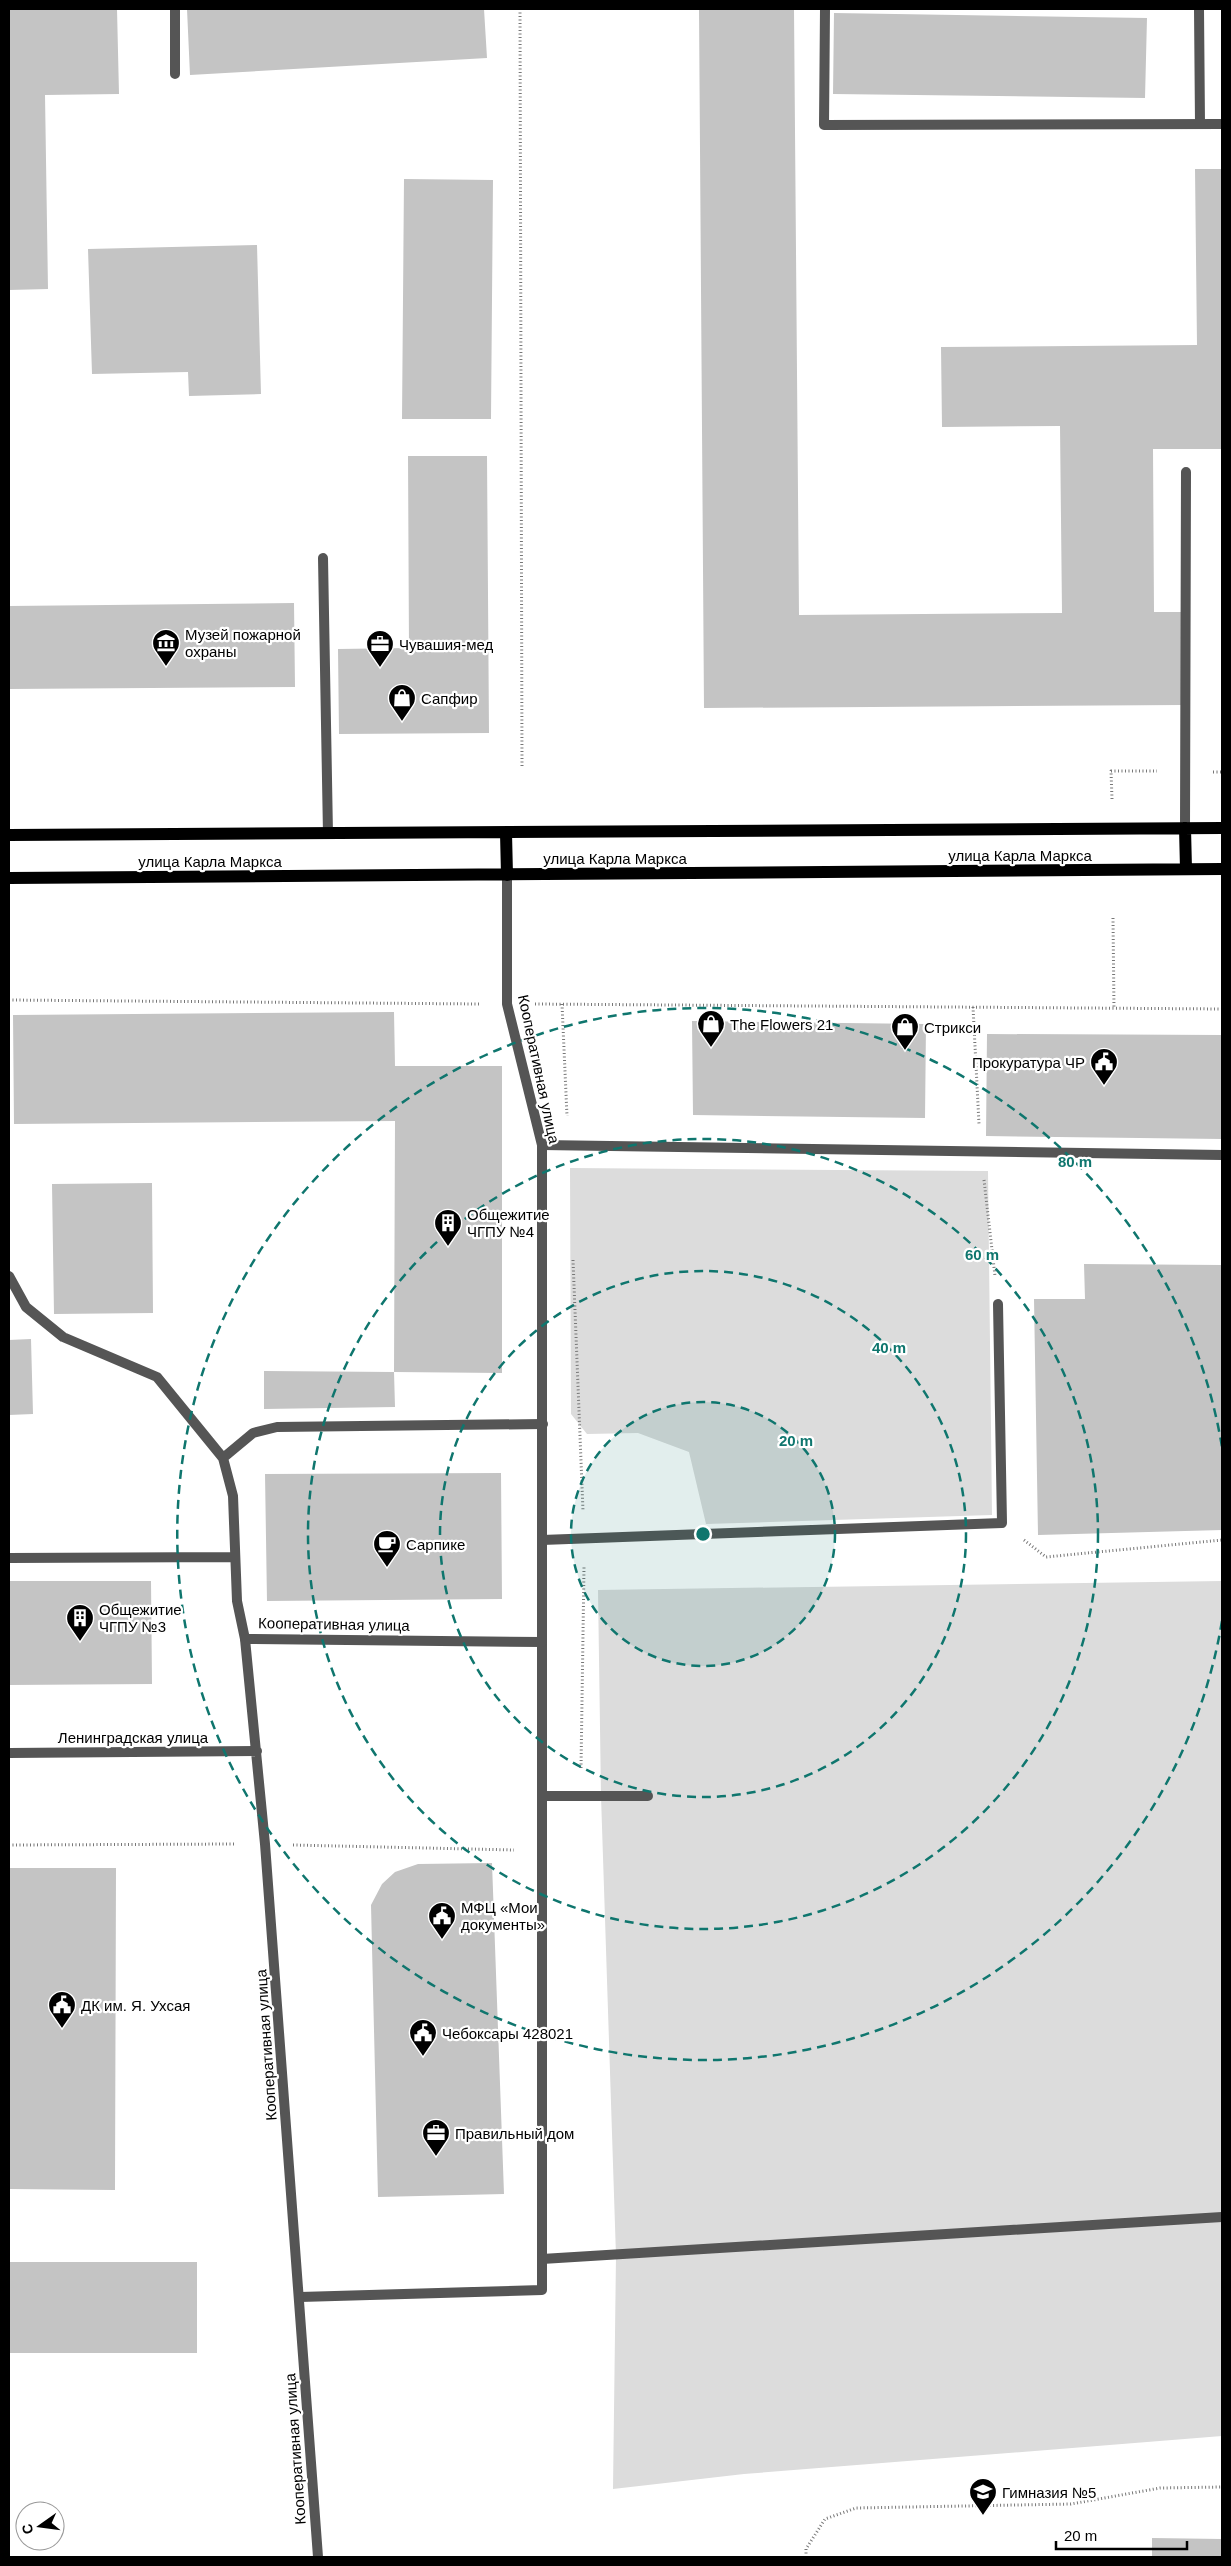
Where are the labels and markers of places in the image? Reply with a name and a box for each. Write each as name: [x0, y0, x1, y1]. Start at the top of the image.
place label: Музей пожарной охраны: [185, 626, 301, 660]
museum icon: Музей пожарной охраны: [151, 628, 181, 667]
office icon: Чувашия-мед: [365, 629, 395, 668]
place label: Чувашия-мед: [399, 636, 493, 653]
shop icon: Сапфир: [387, 683, 417, 722]
place label: Сапфир: [421, 690, 478, 707]
shop icon: The Flowers 21: [696, 1009, 726, 1048]
shop icon: Стрикси: [890, 1012, 920, 1051]
place label: The Flowers 21: [730, 1016, 833, 1033]
place label: Стрикси: [924, 1019, 981, 1036]
public building icon: Прокуратура ЧР: [1089, 1047, 1119, 1086]
place label: Прокуратура ЧР: [972, 1054, 1085, 1071]
place label: Общежитие ЧГПУ №4: [467, 1206, 550, 1240]
building icon: Общежитие ЧГПУ №4: [433, 1208, 463, 1247]
centre of rings: [694, 1525, 712, 1543]
cafe icon: Сарпике: [372, 1529, 402, 1568]
place label: Сарпике: [406, 1536, 465, 1553]
place label: Общежитие ЧГПУ №3: [99, 1601, 182, 1635]
building icon: Общежитие ЧГПУ №3: [65, 1603, 95, 1642]
place label: МФЦ «Мои документы»: [461, 1899, 545, 1933]
public building icon: МФЦ «Мои документы»: [427, 1901, 457, 1940]
public building icon: ДК им. Я. Ухсая: [47, 1990, 77, 2029]
place label: ДК им. Я. Ухсая: [81, 1997, 190, 2014]
public building icon: Чебоксары 428021: [408, 2018, 438, 2057]
place label: Чебоксары 428021: [442, 2025, 573, 2042]
office icon: Правильный дом: [421, 2118, 451, 2157]
place label: Правильный дом: [455, 2125, 574, 2142]
school or university icon: Гимназия №5: [968, 2477, 998, 2516]
place label: Гимназия №5: [1002, 2484, 1096, 2501]

